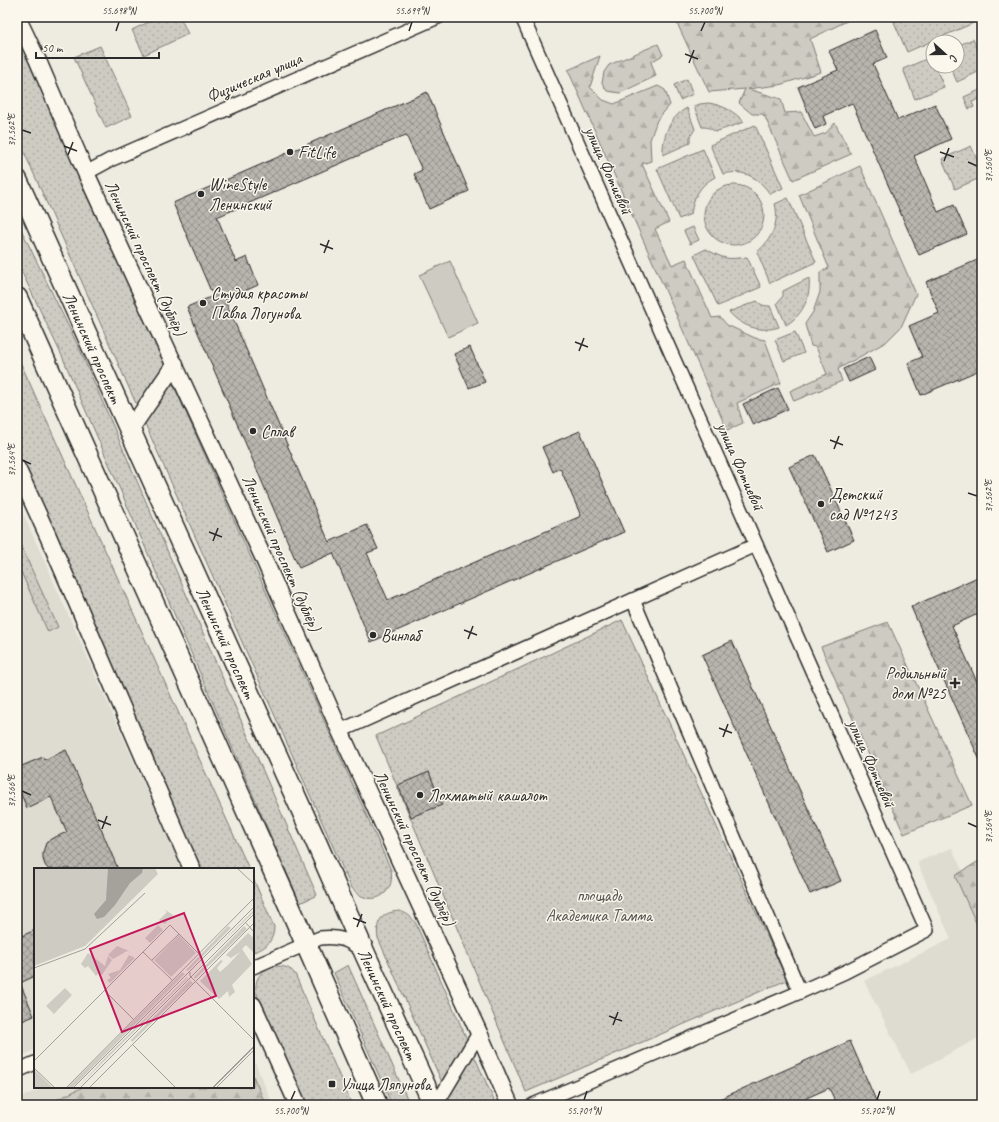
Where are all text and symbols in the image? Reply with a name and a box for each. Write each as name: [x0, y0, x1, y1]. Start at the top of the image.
text: 55.698°N: [102, 4, 138, 17]
text: 55.699°N: [395, 4, 431, 17]
text: 55.700°N: [688, 4, 724, 17]
scale bar: [36, 34, 159, 60]
north arrow: [925, 34, 965, 74]
text: 50 m: [42, 40, 64, 56]
street label: Физическая улица: [203, 47, 307, 108]
text: С: [946, 53, 962, 64]
text: 37.562°E: [5, 112, 18, 146]
street label: улица Фотиевой: [579, 122, 638, 218]
place label: FitLife: [298, 142, 337, 163]
marker: FitLife: [285, 147, 295, 157]
text: 37.560°E: [982, 148, 995, 182]
place label: WineStyle Ленинский: [209, 174, 272, 215]
street label: Ленинский проспект (дублёр): [100, 177, 191, 341]
marker: WineStyle Ленинский: [196, 189, 206, 199]
place label: Студия красоты Павла Логунова: [211, 283, 309, 324]
street label: Ленинский проспект: [58, 289, 127, 407]
marker: Студия красоты Павла Логунова: [198, 298, 208, 308]
street label: улица Фотиевой: [711, 418, 770, 514]
place label: Сплав: [261, 421, 297, 442]
marker: Сплав: [248, 426, 258, 436]
text: 37.564°E: [5, 442, 18, 476]
street label: Ленинский проспект (дублёр): [238, 472, 326, 636]
text: 37.562°E: [982, 478, 995, 512]
place label: Детский сад №1243: [829, 484, 898, 525]
marker: Детский сад №1243: [816, 499, 826, 509]
street label: Ленинский проспект: [191, 584, 260, 703]
place label: Винлаб: [381, 625, 424, 646]
marker: Винлаб: [368, 630, 378, 640]
place label: Родильный дом №25: [885, 663, 947, 704]
marker: Родильный дом №25: [949, 677, 961, 689]
street label: улица Фотиевой: [842, 715, 901, 811]
street label: Ленинский проспект (дублёр): [369, 767, 460, 931]
text: 37.566°E: [5, 773, 18, 807]
place label: Лохматый кашалот: [428, 785, 548, 806]
marker: Лохматый кашалот: [415, 790, 425, 800]
text: 37.564°E: [982, 809, 995, 843]
inset map: [34, 868, 254, 1088]
park label: площадь Академика Тамма: [546, 885, 654, 926]
street label: Ленинский проспект: [353, 946, 422, 1064]
place label: Улица Ляпунова: [340, 1074, 433, 1095]
marker: Улица Ляпунова: [327, 1079, 337, 1089]
text: 55.700°N: [274, 1104, 310, 1117]
text: 55.701°N: [567, 1104, 603, 1117]
text: 55.702°N: [860, 1104, 896, 1117]

